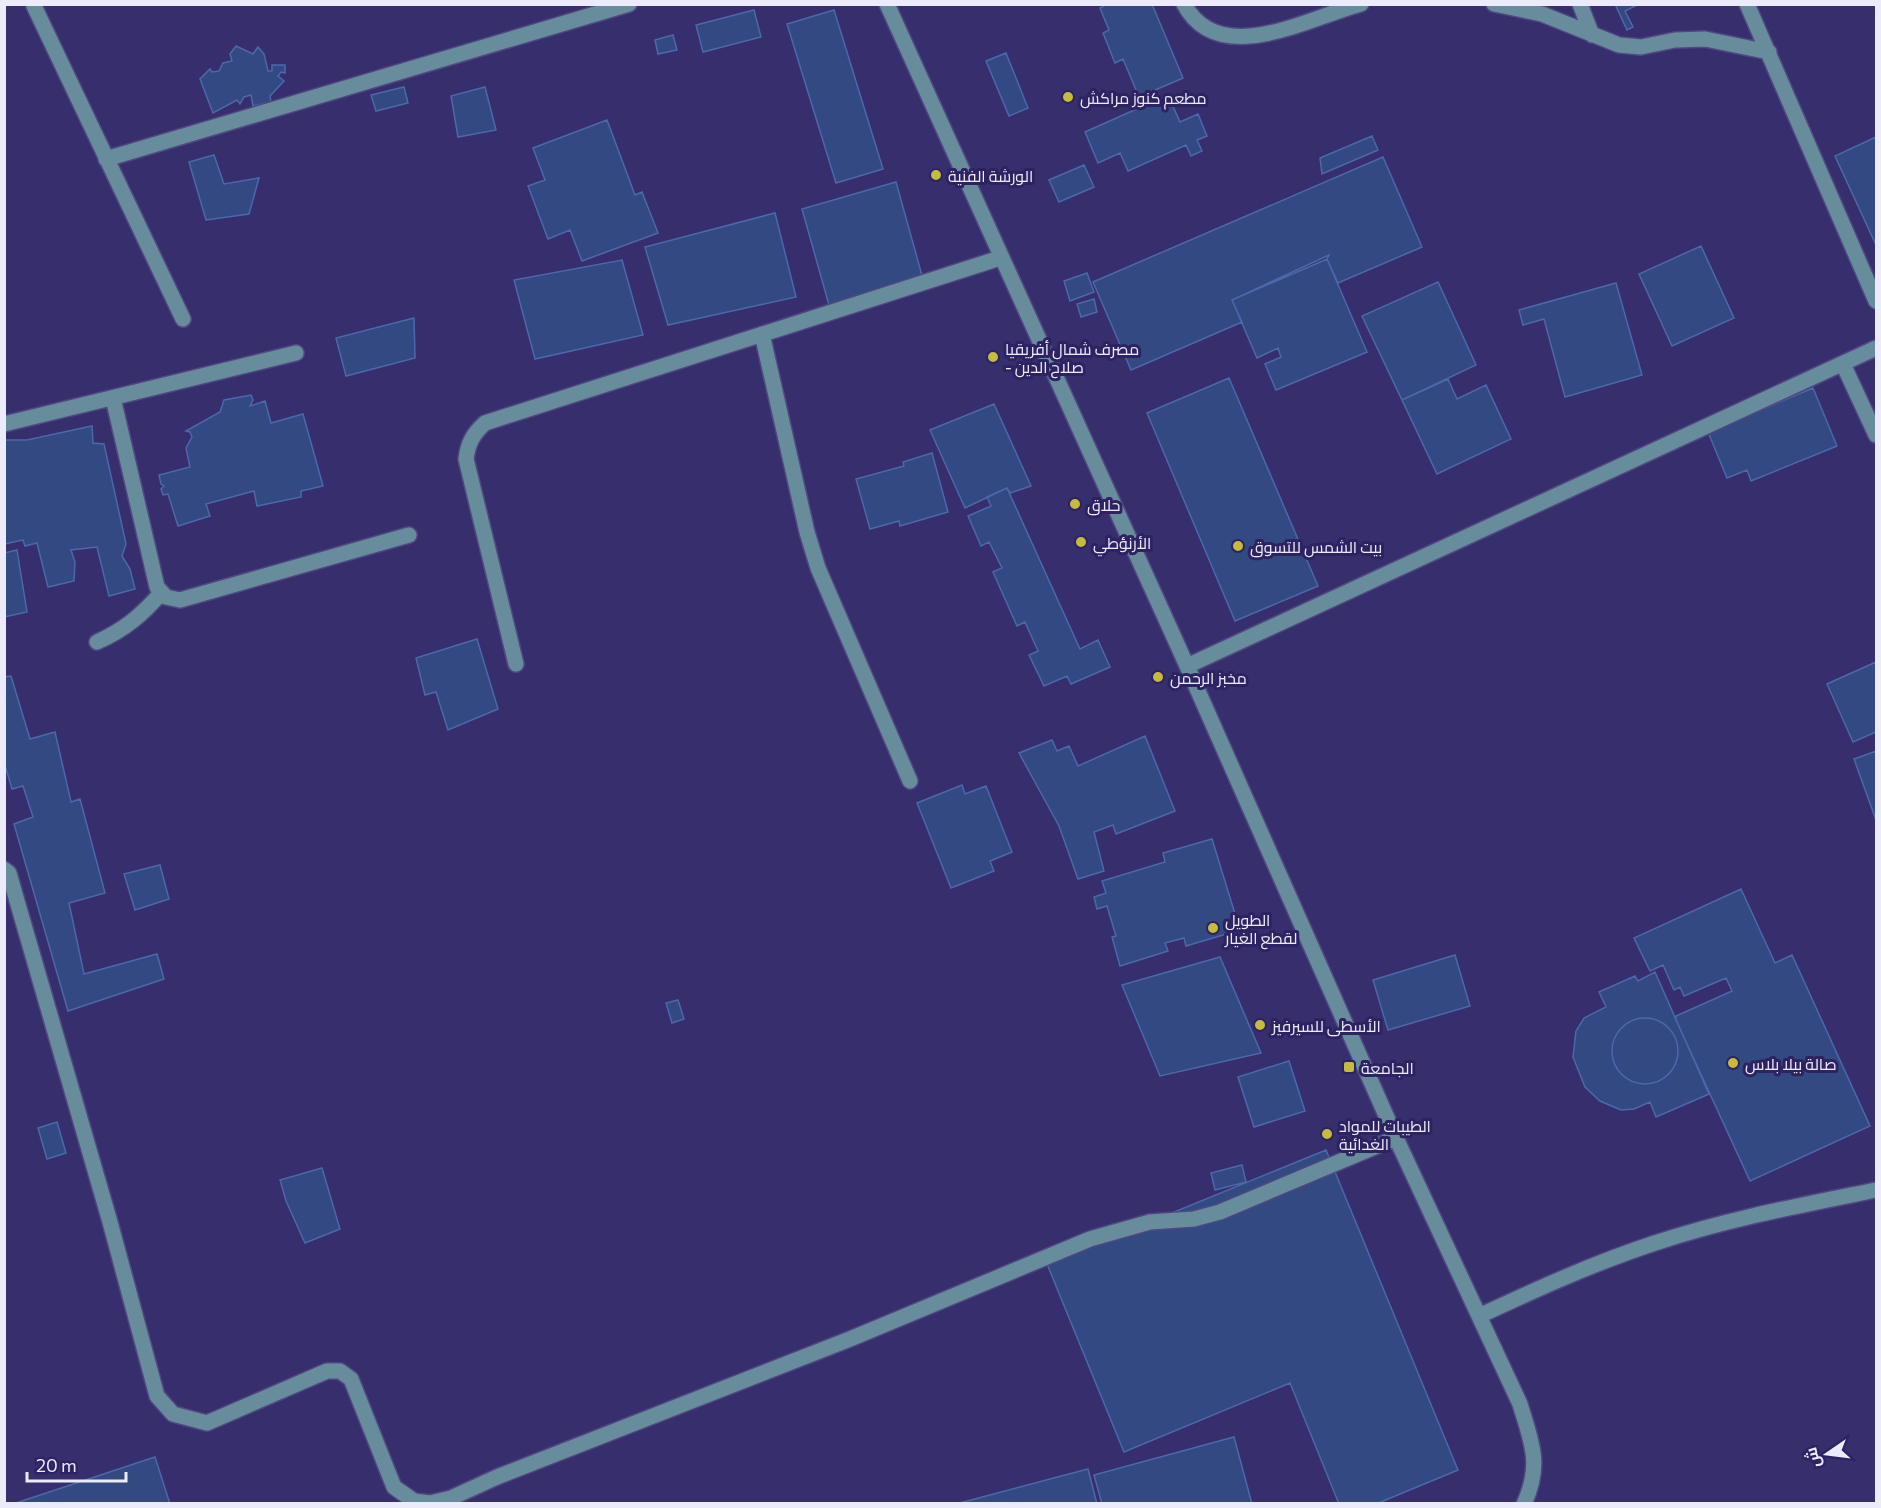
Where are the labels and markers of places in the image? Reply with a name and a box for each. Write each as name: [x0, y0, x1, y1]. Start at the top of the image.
place label: مطعم كنوز مراكش: [1080, 88, 1207, 110]
marker: مطعم كنوز مراكش: [1061, 90, 1075, 104]
place label: الورشة الفنية: [948, 166, 1033, 186]
marker: الورشة الفنية: [929, 168, 943, 182]
place label: مصرف شمال أفريقيا - صلاح الدين: [1005, 339, 1139, 379]
marker: مصرف شمال أفريقيا - صلاح الدين: [986, 350, 1000, 364]
place label: حلاق: [1087, 495, 1120, 516]
marker: حلاق: [1068, 497, 1082, 511]
place label: الأرنؤطي: [1093, 533, 1151, 557]
marker: الأرنؤطي: [1074, 535, 1088, 549]
place label: بيت الشمس للتسوق: [1250, 537, 1382, 558]
marker: بيت الشمس للتسوق: [1231, 539, 1245, 553]
place label: مخبز الرحمن: [1170, 668, 1247, 689]
marker: مخبز الرحمن: [1151, 670, 1165, 684]
place label: الطويل لقطع الغيار: [1224, 910, 1297, 950]
marker: الطويل لقطع الغيار: [1206, 921, 1220, 935]
place label: الأسطى للسيرفيز: [1271, 1016, 1381, 1037]
marker: الأسطى للسيرفيز: [1253, 1018, 1267, 1032]
place label: صالة بيلا بلاس: [1745, 1054, 1837, 1075]
marker: صالة بيلا بلاس: [1726, 1056, 1740, 1070]
place label: الجامعة: [1361, 1058, 1414, 1078]
marker: الجامعة: [1342, 1060, 1356, 1074]
place label: الطيبات للمواد الغدائية: [1339, 1116, 1431, 1154]
marker: الطيبات للمواد الغدائية: [1320, 1127, 1334, 1141]

